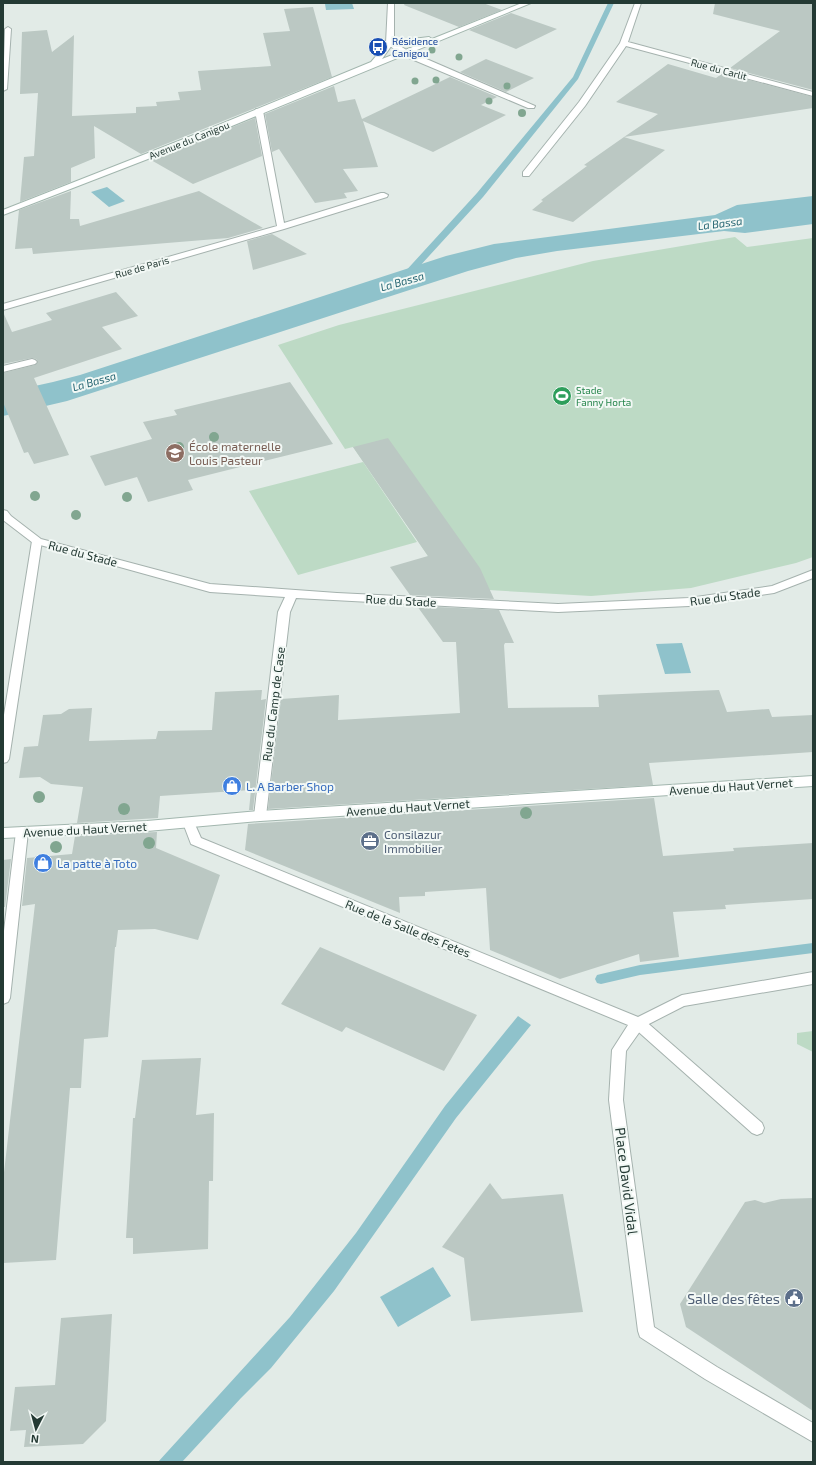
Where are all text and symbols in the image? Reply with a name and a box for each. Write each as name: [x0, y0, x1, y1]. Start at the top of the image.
place label: Résidence Canigou: [392, 35, 438, 59]
bus stop icon: Résidence Canigou: [367, 36, 389, 58]
street label: Rue du Carlit: [690, 56, 749, 82]
street label: Avenue du Canigou: [147, 118, 231, 162]
water label: La Bassa: [697, 214, 743, 232]
street label: Rue de Paris: [114, 254, 170, 280]
water label: La Bassa: [379, 269, 425, 293]
water label: La Bassa: [71, 369, 117, 393]
place label: Stade Fanny Horta: [576, 384, 631, 408]
sports icon: Stade Fanny Horta: [551, 385, 573, 407]
place label: École maternelle Louis Pasteur: [189, 439, 281, 467]
school or university icon: École maternelle Louis Pasteur: [164, 442, 186, 464]
street label: Rue du Stade: [47, 537, 119, 569]
street label: Rue du Stade: [689, 584, 761, 608]
street label: Rue du Stade: [365, 591, 437, 609]
street label: Rue du Camp de Case: [259, 646, 287, 762]
shop icon: L. A Barber Shop: [221, 775, 243, 797]
street label: Avenue du Haut Vernet: [669, 775, 794, 797]
place label: L. A Barber Shop: [246, 779, 334, 793]
street label: Avenue du Haut Vernet: [346, 796, 471, 818]
street label: Avenue du Haut Vernet: [23, 819, 148, 839]
place label: Consilazur Immobilier: [384, 827, 443, 855]
office icon: Consilazur Immobilier: [359, 830, 381, 852]
shop icon: La patte à Toto: [32, 852, 54, 874]
place label: La patte à Toto: [57, 856, 137, 870]
street label: Rue de la Salle des Fetes: [343, 896, 473, 960]
street label: Place David Vidal: [612, 1126, 642, 1236]
public building icon: Salle des fêtes: [783, 1287, 805, 1309]
place label: Salle des fêtes: [687, 1290, 780, 1307]
north arrow: [16, 1409, 56, 1449]
text: N: [30, 1433, 40, 1446]

